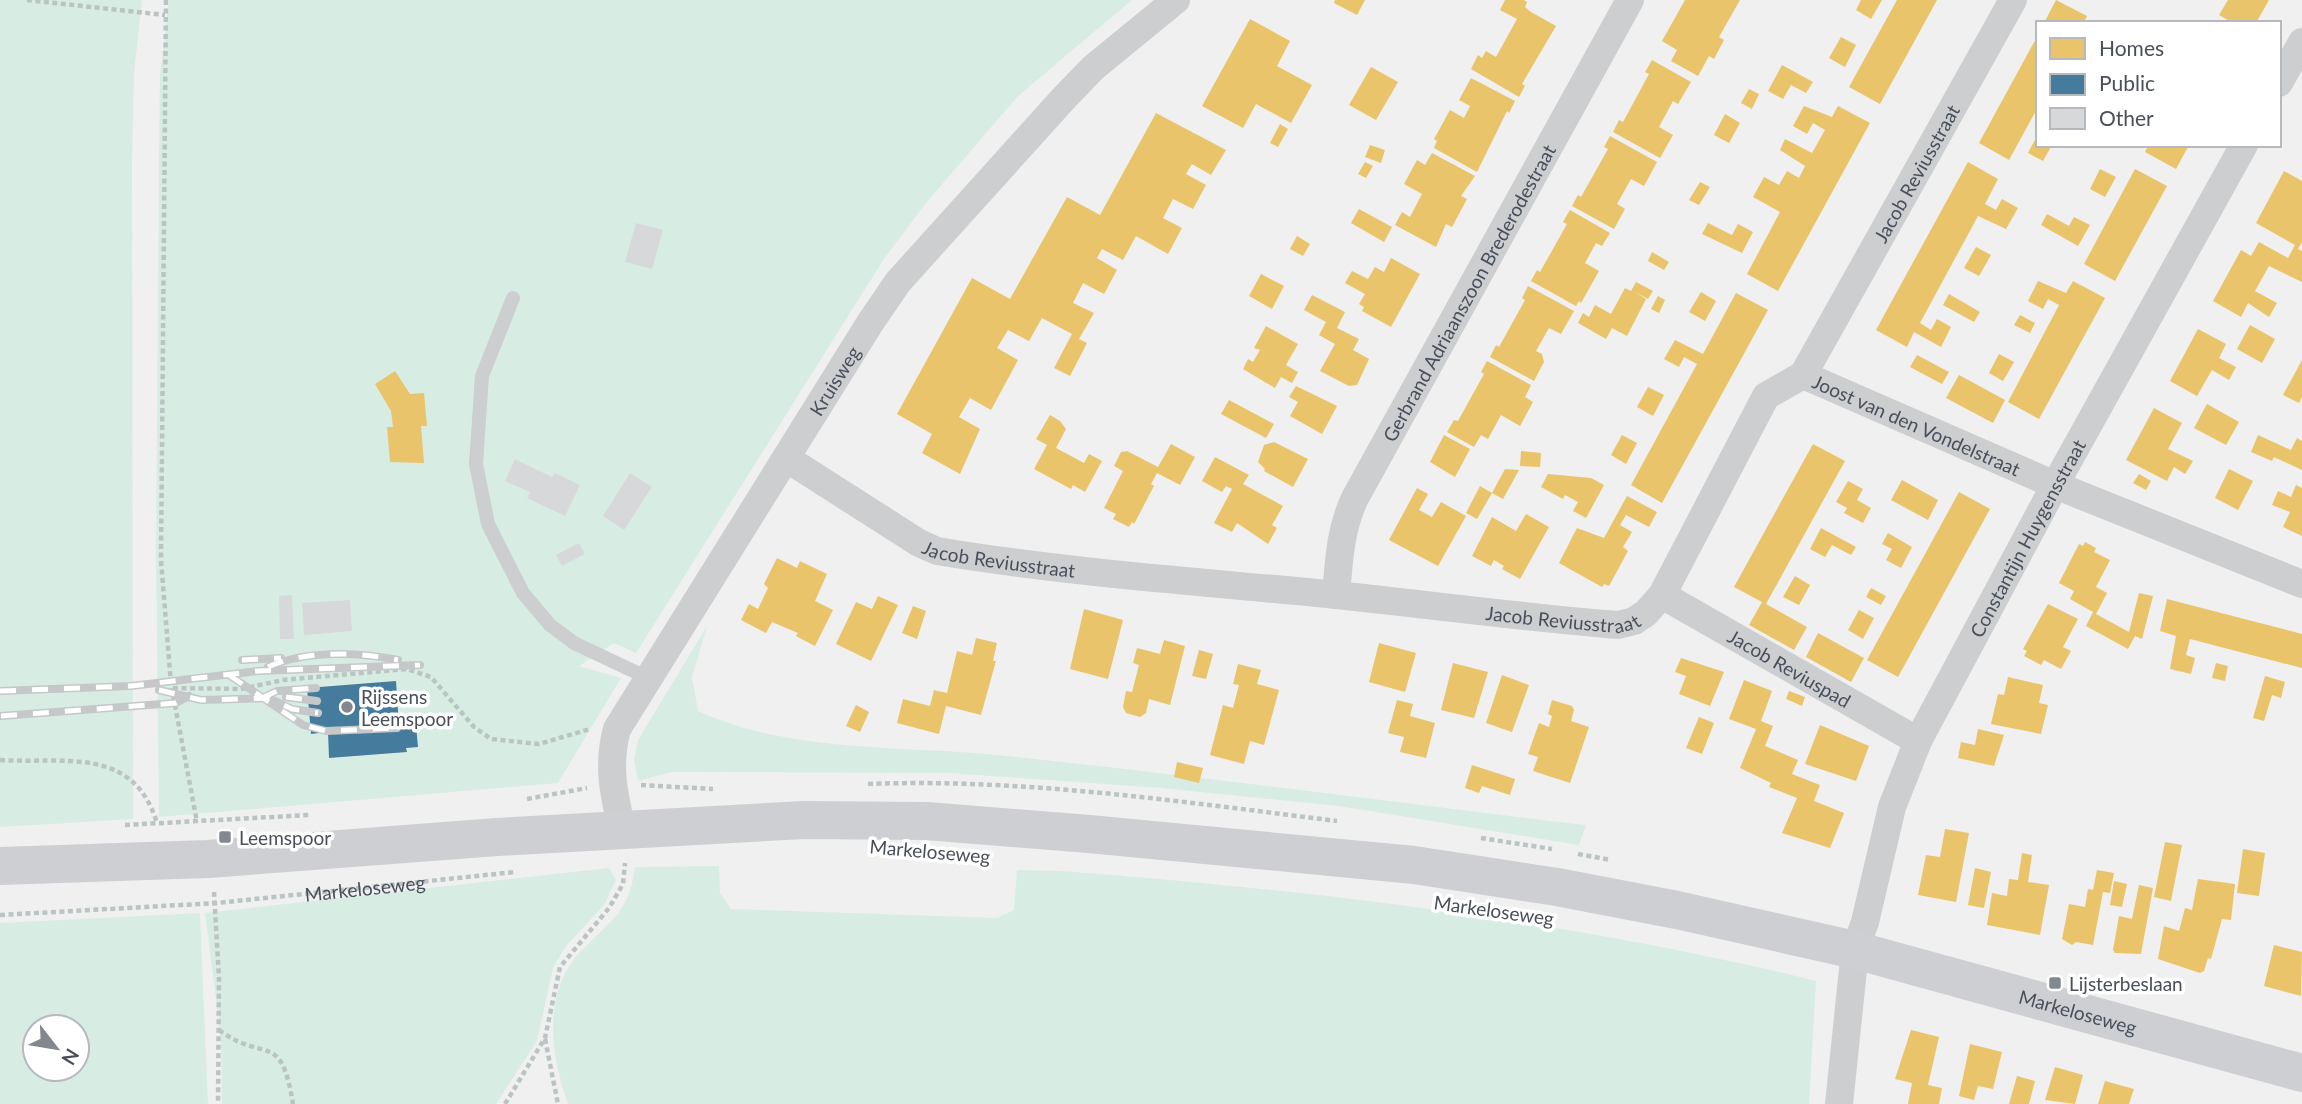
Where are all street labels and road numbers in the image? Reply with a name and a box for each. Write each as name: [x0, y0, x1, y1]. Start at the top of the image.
street label: Jacob Reviusstraat: [1868, 100, 1964, 246]
street label: Gerbrand Adriaanszoon Brederodestraat: [1377, 140, 1560, 445]
street label: Kruisweg: [804, 341, 865, 419]
street label: Joost van den Vondelstraat: [1809, 369, 2024, 480]
street label: Constantijn Huygensstraat: [1964, 435, 2090, 641]
street label: Jacob Reviusstraat: [919, 535, 1077, 581]
street label: Jacob Reviusstraat: [1485, 600, 1645, 637]
street label: Jacob Reviuspad: [1724, 624, 1855, 712]
street label: Markeloseweg: [869, 834, 991, 868]
street label: Markeloseweg: [303, 870, 426, 905]
street label: Markeloseweg: [1432, 890, 1556, 930]
street label: Markeloseweg: [2017, 984, 2140, 1039]

